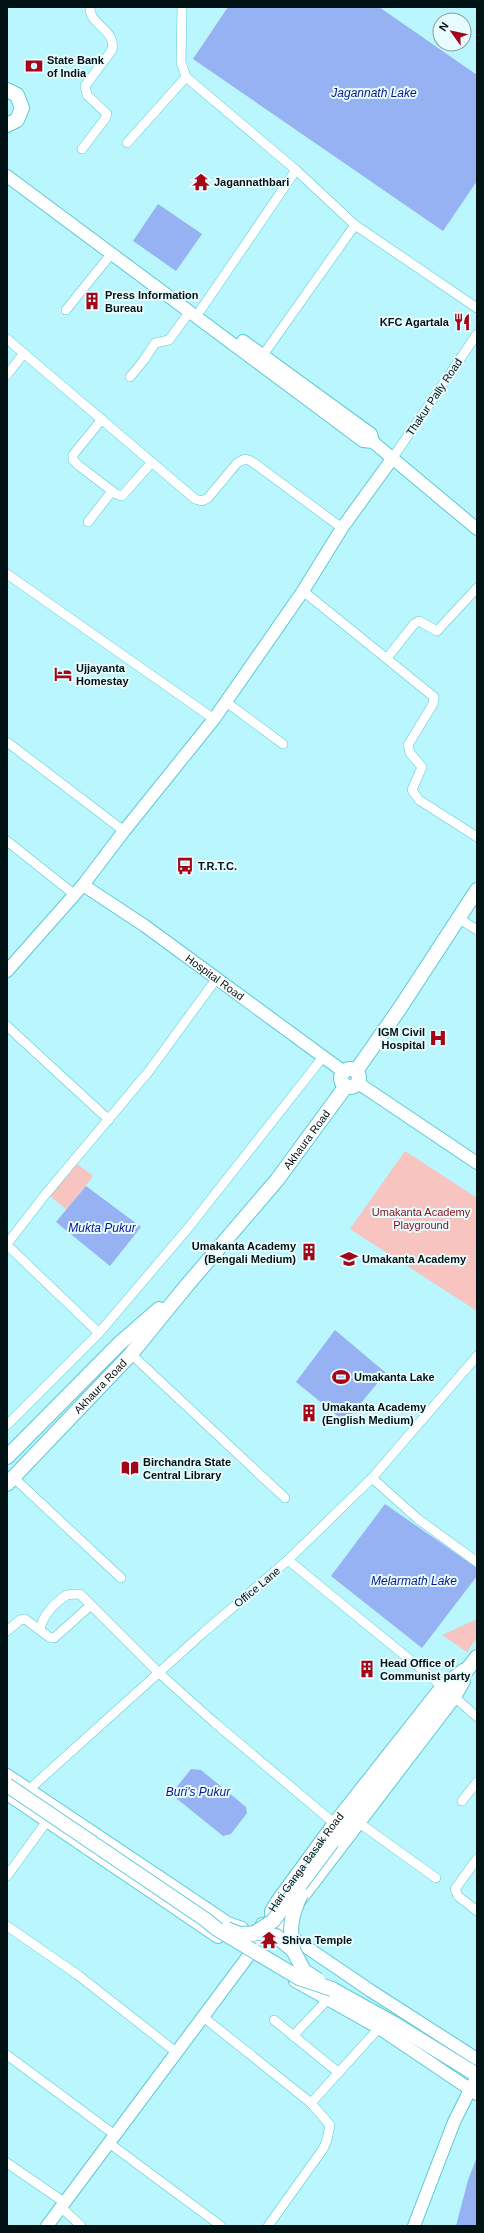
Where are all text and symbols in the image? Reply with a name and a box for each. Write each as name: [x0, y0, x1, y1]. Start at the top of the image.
north arrow: [432, 12, 472, 52]
text: N: [436, 20, 451, 33]
place label: State Bank of India: [47, 54, 105, 79]
bank icon: State Bank of India: [24, 56, 44, 76]
water label: Jagannath Lake: [330, 86, 417, 100]
temple icon: Jagannathbari: [191, 172, 211, 192]
place label: Jagannathbari: [214, 176, 289, 188]
place label: Press Information Bureau: [105, 289, 199, 314]
building icon: Press Information Bureau: [82, 291, 102, 311]
restaurant icon: KFC Agartala: [452, 312, 472, 332]
place label: KFC Agartala: [380, 316, 450, 328]
street label: Thakur Pally Road: [404, 356, 464, 438]
place label: Ujjayanta Homestay: [76, 662, 129, 687]
hotel icon: Ujjayanta Homestay: [53, 664, 73, 684]
bus stop icon: T.R.T.C.: [175, 856, 195, 876]
place label: T.R.T.C.: [198, 860, 237, 872]
street label: Hospital Road: [183, 952, 246, 1003]
place label: IGM Civil Hospital: [378, 1026, 425, 1051]
hospital icon: IGM Civil Hospital: [428, 1028, 448, 1048]
street label: Akhaura Road: [281, 1108, 332, 1171]
park label: Umakanta Academy Playground: [372, 1206, 471, 1231]
water label: Mukta Pukur: [68, 1221, 137, 1235]
place label: Umakanta Academy (Bengali Medium): [192, 1240, 297, 1265]
building icon: Umakanta Academy (Bengali Medium): [299, 1242, 319, 1262]
school or university icon: Umakanta Academy: [339, 1249, 359, 1269]
place label: Umakanta Academy: [362, 1253, 467, 1265]
street label: Akhaura Road: [72, 1357, 129, 1416]
sports icon: Umakanta Lake: [331, 1367, 351, 1387]
place label: Umakanta Lake: [354, 1371, 435, 1383]
place label: Umakanta Academy (English Medium): [322, 1401, 427, 1426]
building icon: Umakanta Academy (English Medium): [299, 1403, 319, 1423]
place label: Birchandra State Central Library: [143, 1456, 231, 1481]
library icon: Birchandra State Central Library: [120, 1458, 140, 1478]
street label: Office Lane: [232, 1564, 282, 1610]
water label: Melarmath Lake: [371, 1574, 457, 1588]
place label: Head Office of Communist party: [380, 1657, 471, 1682]
building icon: Head Office of Communist party: [357, 1659, 377, 1679]
water label: Buri's Pukur: [166, 1785, 231, 1799]
street label: Hari Ganga Basak Road: [266, 1810, 346, 1914]
temple icon: Shiva Temple: [259, 1930, 279, 1950]
place label: Shiva Temple: [282, 1934, 352, 1946]

